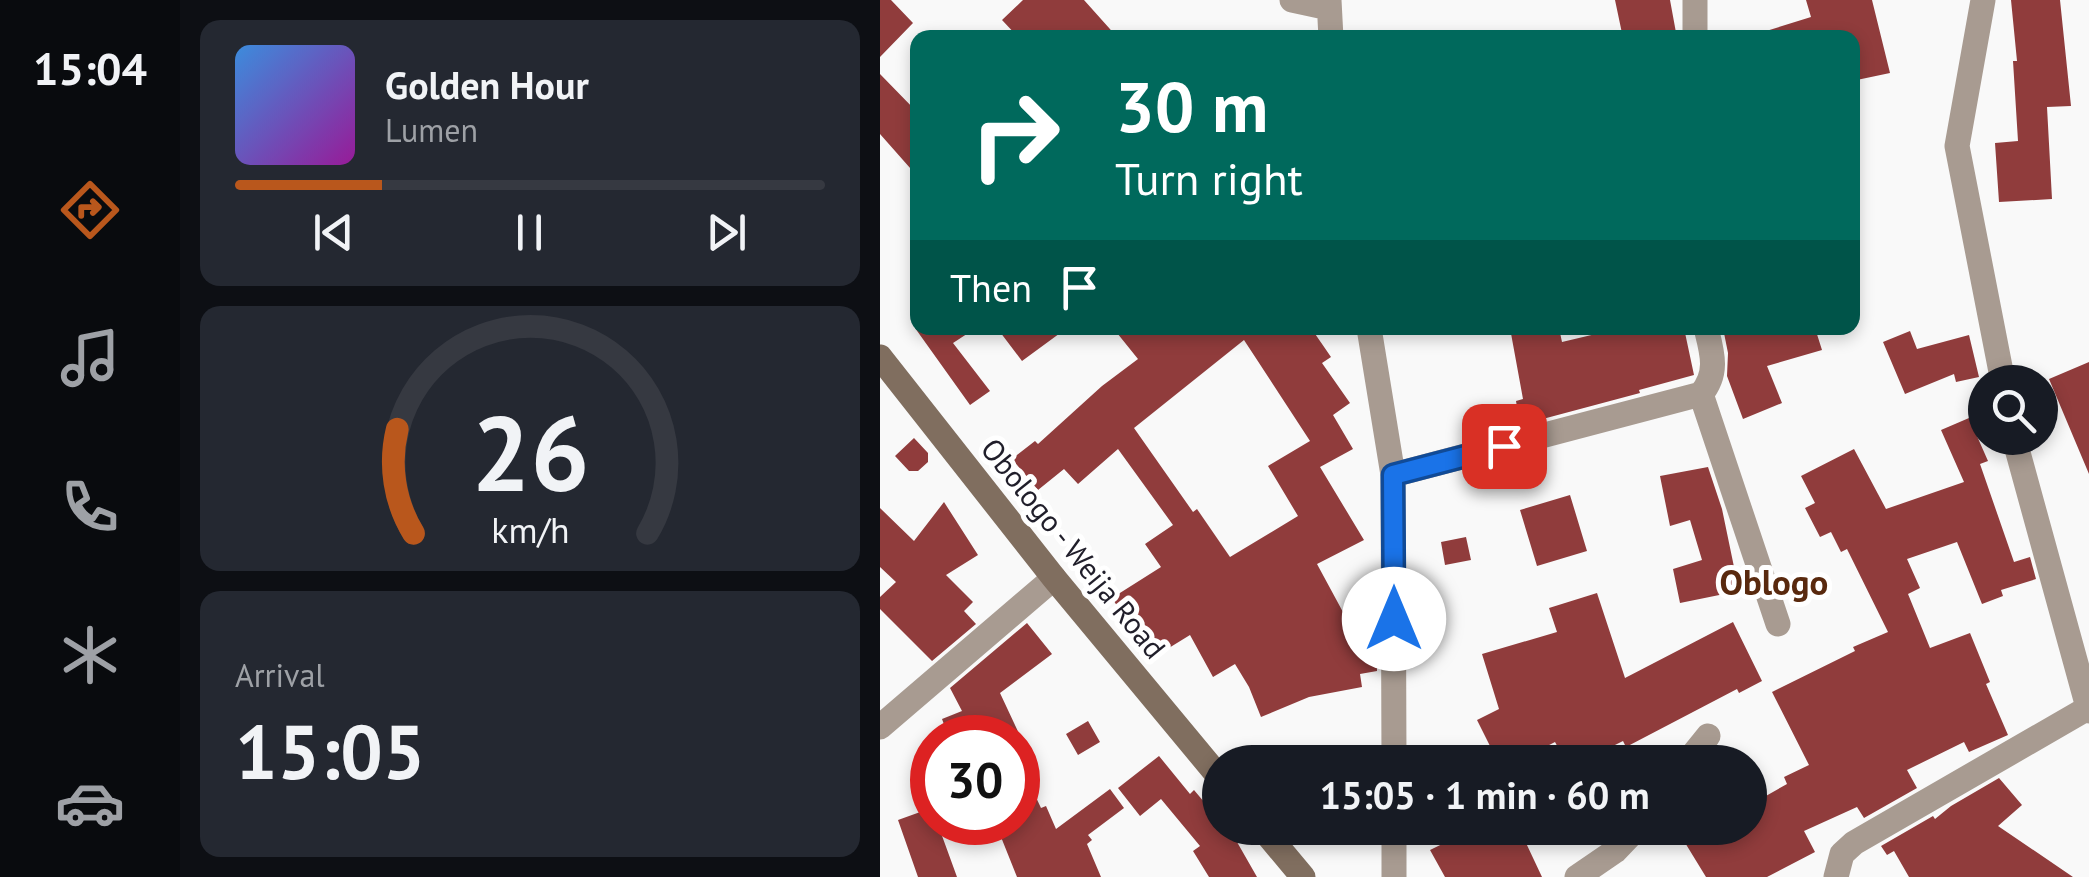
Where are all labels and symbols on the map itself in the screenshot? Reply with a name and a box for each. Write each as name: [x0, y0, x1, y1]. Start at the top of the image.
pin: [1462, 404, 1547, 489]
street label: Obologo - Weija Road: [973, 430, 1175, 666]
district label: Oblogo: [1720, 559, 1828, 605]
position arrow: [1342, 567, 1446, 671]
speed limit sign: 30: [910, 715, 1040, 845]

